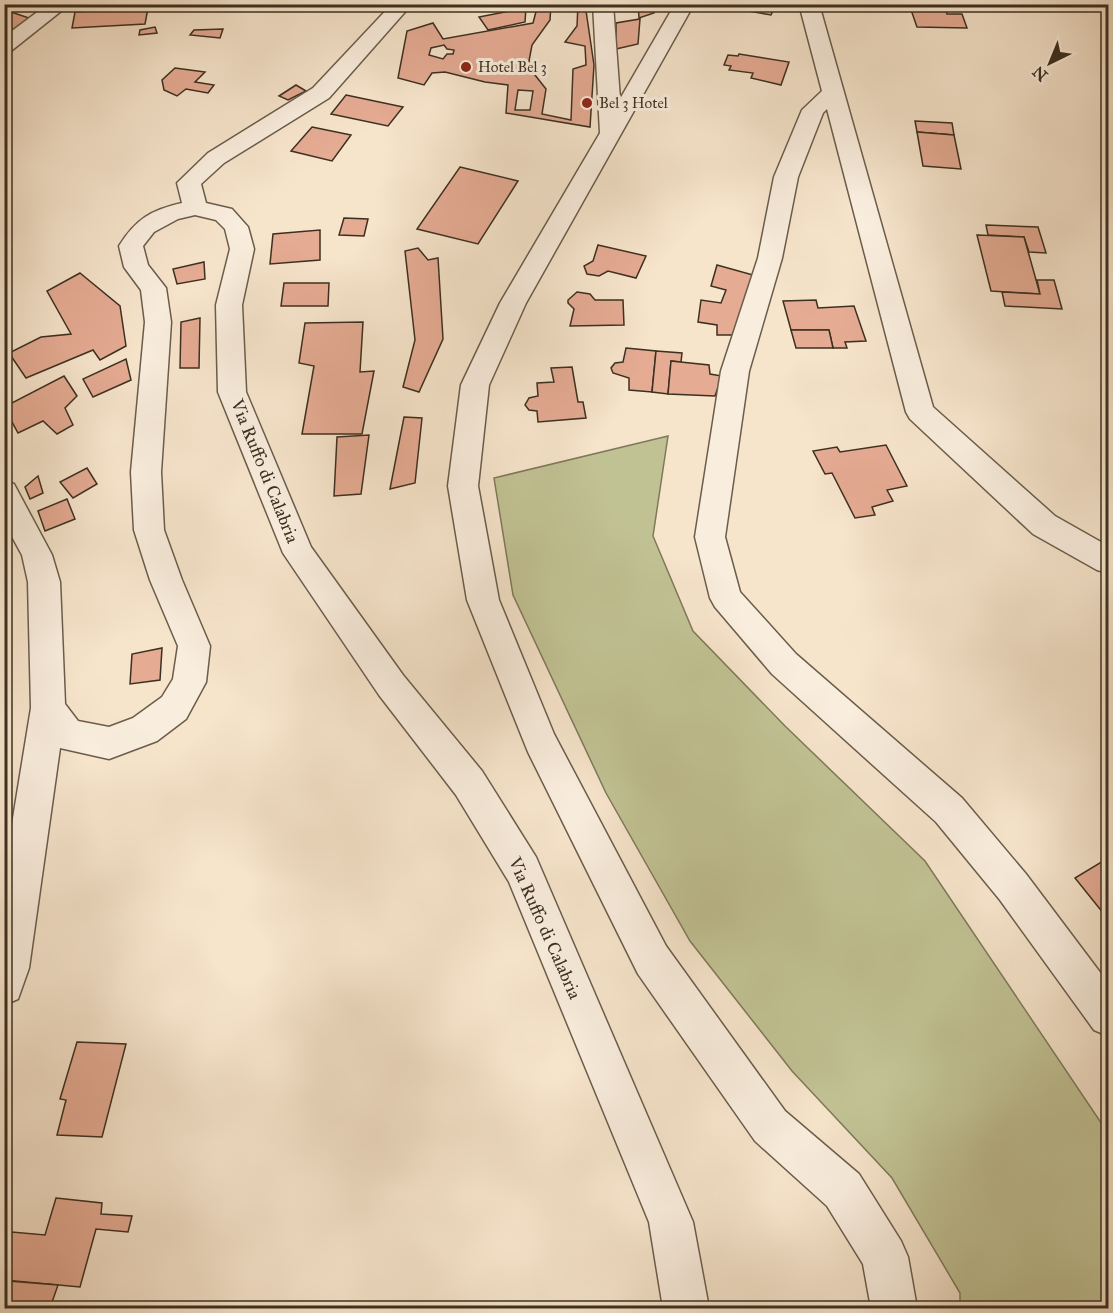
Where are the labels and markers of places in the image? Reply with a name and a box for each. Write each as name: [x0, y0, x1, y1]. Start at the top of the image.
place label: Hotel Bel 3: [478, 58, 547, 76]
marker: Hotel Bel 3: [459, 60, 473, 74]
place label: Bel 3 Hotel: [599, 94, 669, 112]
marker: Bel 3 Hotel: [580, 96, 594, 110]

